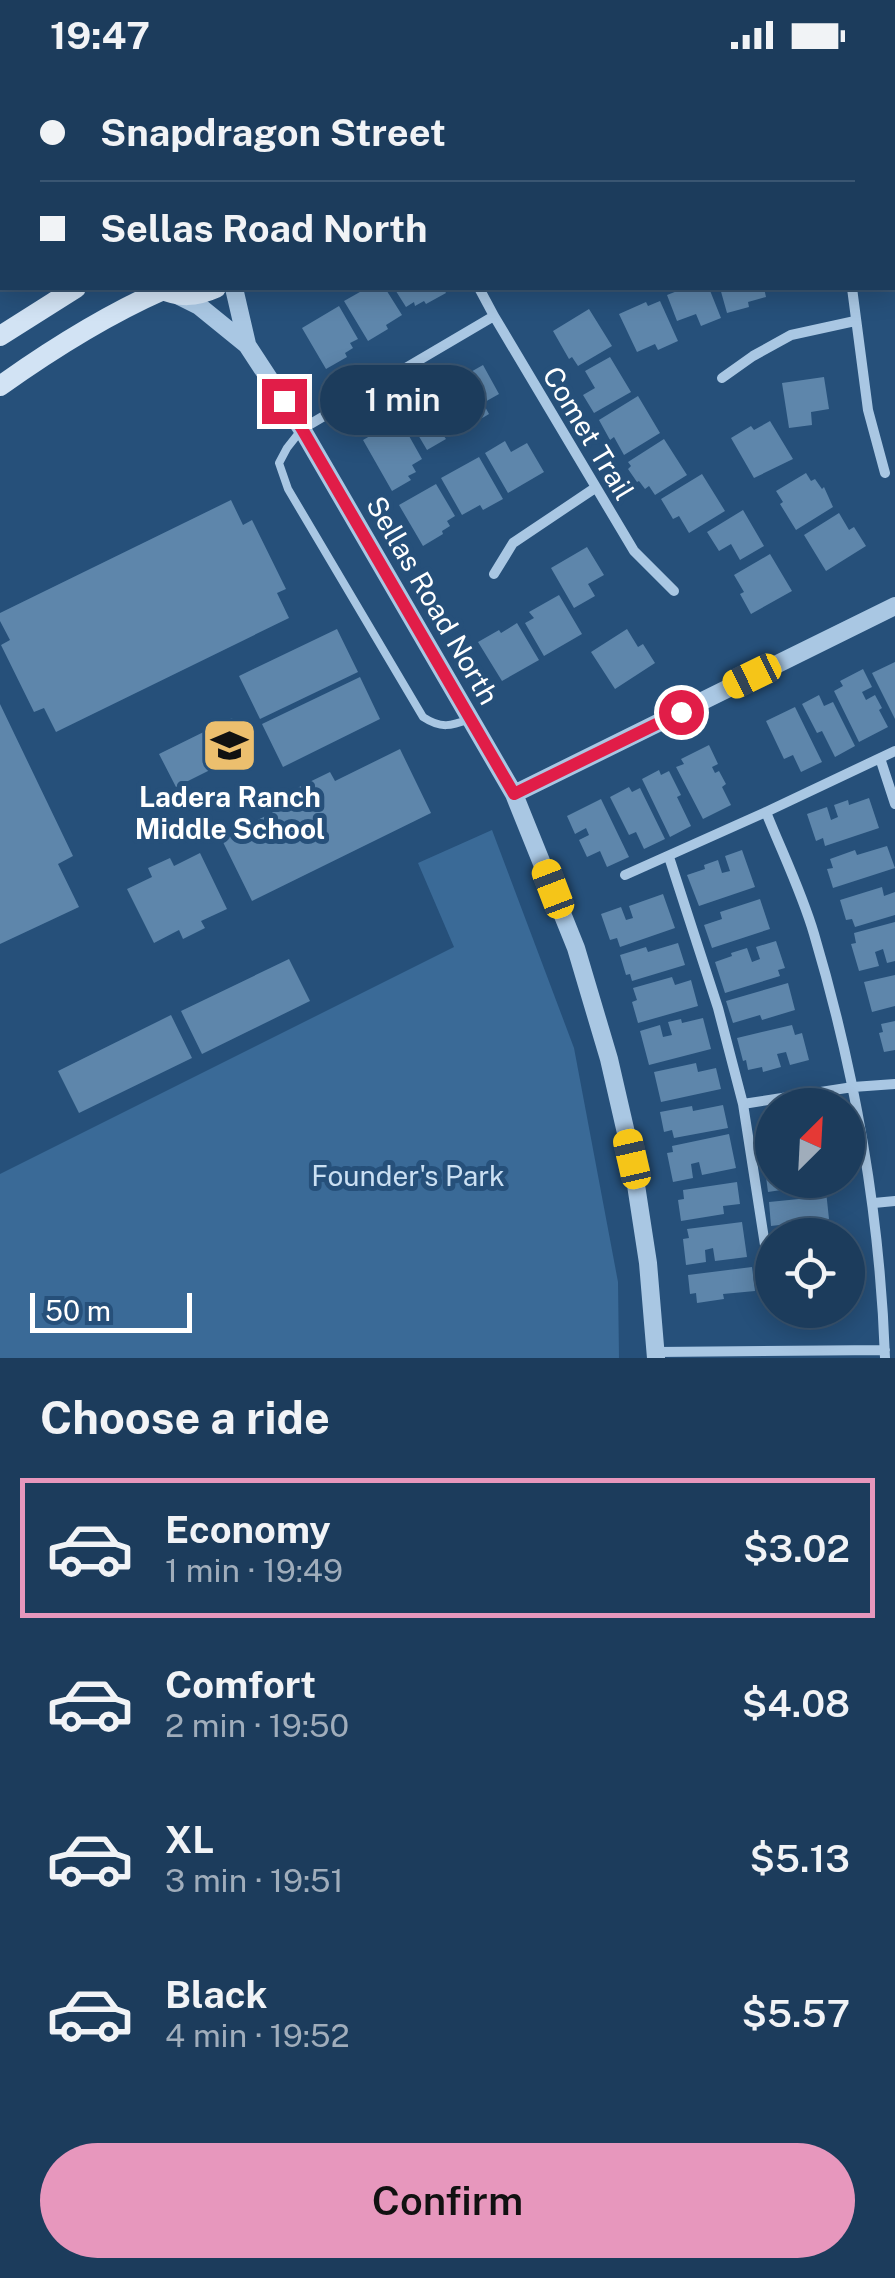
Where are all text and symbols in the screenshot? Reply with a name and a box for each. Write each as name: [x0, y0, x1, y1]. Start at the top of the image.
text: 19:47: [50, 13, 150, 58]
text: Snapdragon Street: [100, 110, 446, 155]
text: Sellas Road North: [100, 206, 428, 251]
street label: Comet Trail: [536, 360, 642, 506]
callout: 1 min: [319, 366, 484, 436]
route end: [262, 379, 307, 424]
text: 1 min: [364, 381, 441, 418]
street label: Sellas Road North: [360, 490, 506, 710]
car: [718, 649, 786, 703]
route start: [659, 690, 704, 735]
school or university icon: Ladera Ranch Middle School: [200, 715, 260, 775]
place label: Ladera Ranch Middle School: [135, 780, 325, 845]
car: [528, 856, 578, 922]
north arrow: [755, 1088, 865, 1198]
map controls: [755, 1088, 865, 1328]
car: [611, 1126, 653, 1192]
park label: Founder's Park: [311, 1159, 505, 1192]
button: locate: [755, 1218, 865, 1328]
scale bar: [30, 1288, 192, 1332]
text: 50 m: [45, 1294, 111, 1327]
text: Choose a ride: [40, 1391, 330, 1444]
icon: car: [45, 1503, 135, 1593]
text: Economy: [165, 1507, 331, 1552]
text: $3.02: [743, 1526, 850, 1571]
text: 1 min · 19:49: [165, 1552, 343, 1589]
icon: car: [45, 1658, 135, 1748]
text: Comfort: [165, 1662, 316, 1707]
text: $4.08: [742, 1681, 850, 1726]
text: 2 min · 19:50: [165, 1707, 349, 1744]
icon: car: [45, 1813, 135, 1903]
text: XL: [165, 1817, 214, 1862]
text: $5.13: [749, 1836, 850, 1881]
text: 3 min · 19:51: [165, 1862, 344, 1899]
icon: car: [45, 1968, 135, 2058]
text: Black: [165, 1972, 268, 2017]
text: $5.57: [742, 1991, 850, 2036]
text: 4 min · 19:52: [165, 2017, 350, 2054]
button: Confirm: [40, 2143, 855, 2258]

